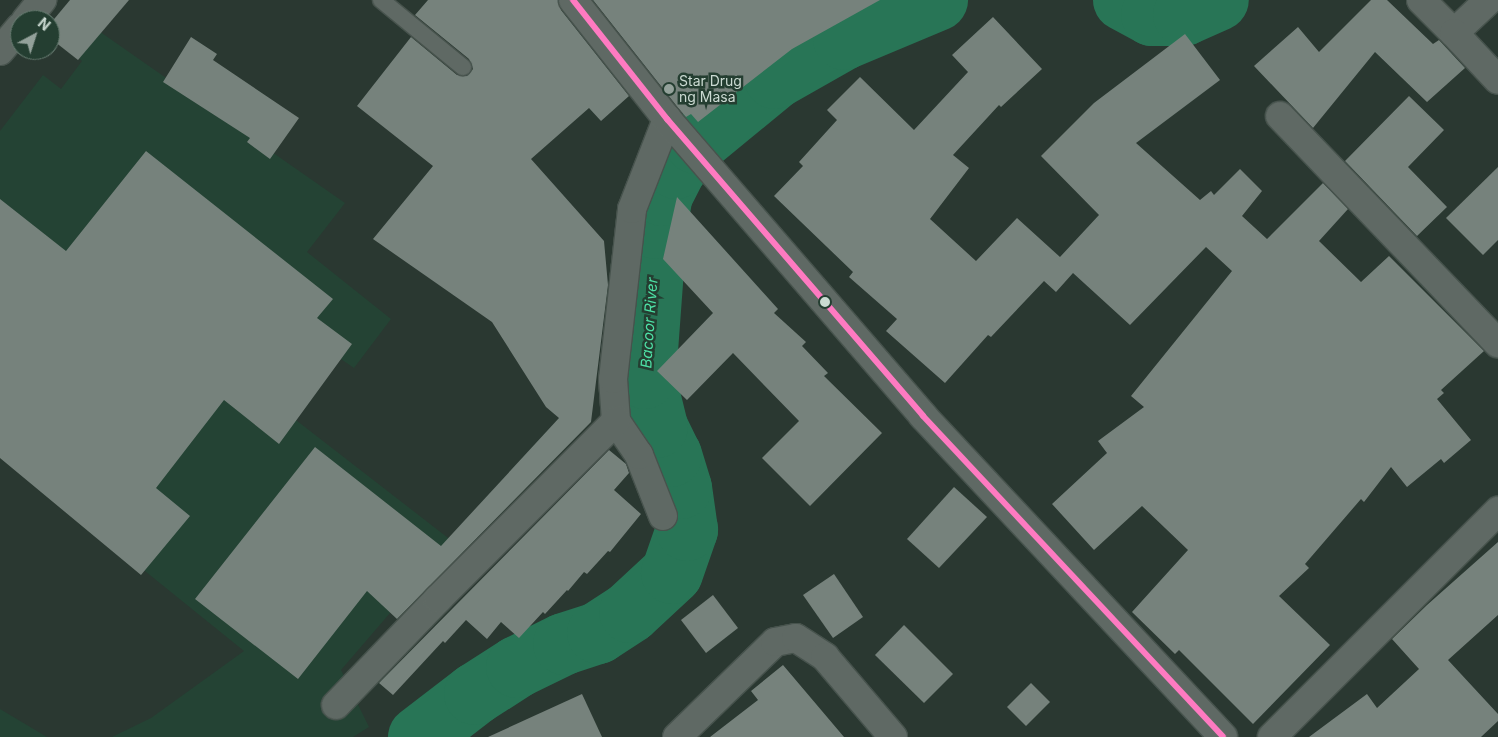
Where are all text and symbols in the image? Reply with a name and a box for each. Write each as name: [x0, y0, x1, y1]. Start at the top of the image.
north arrow: [10, 10, 60, 60]
text: N: [35, 14, 54, 34]
place label: Star Drug ng Masa: [679, 73, 742, 105]
marker: Star Drug ng Masa: [663, 83, 675, 95]
water label: Bacoor River: [637, 277, 661, 369]
unlabelled marker: [820, 297, 830, 307]

